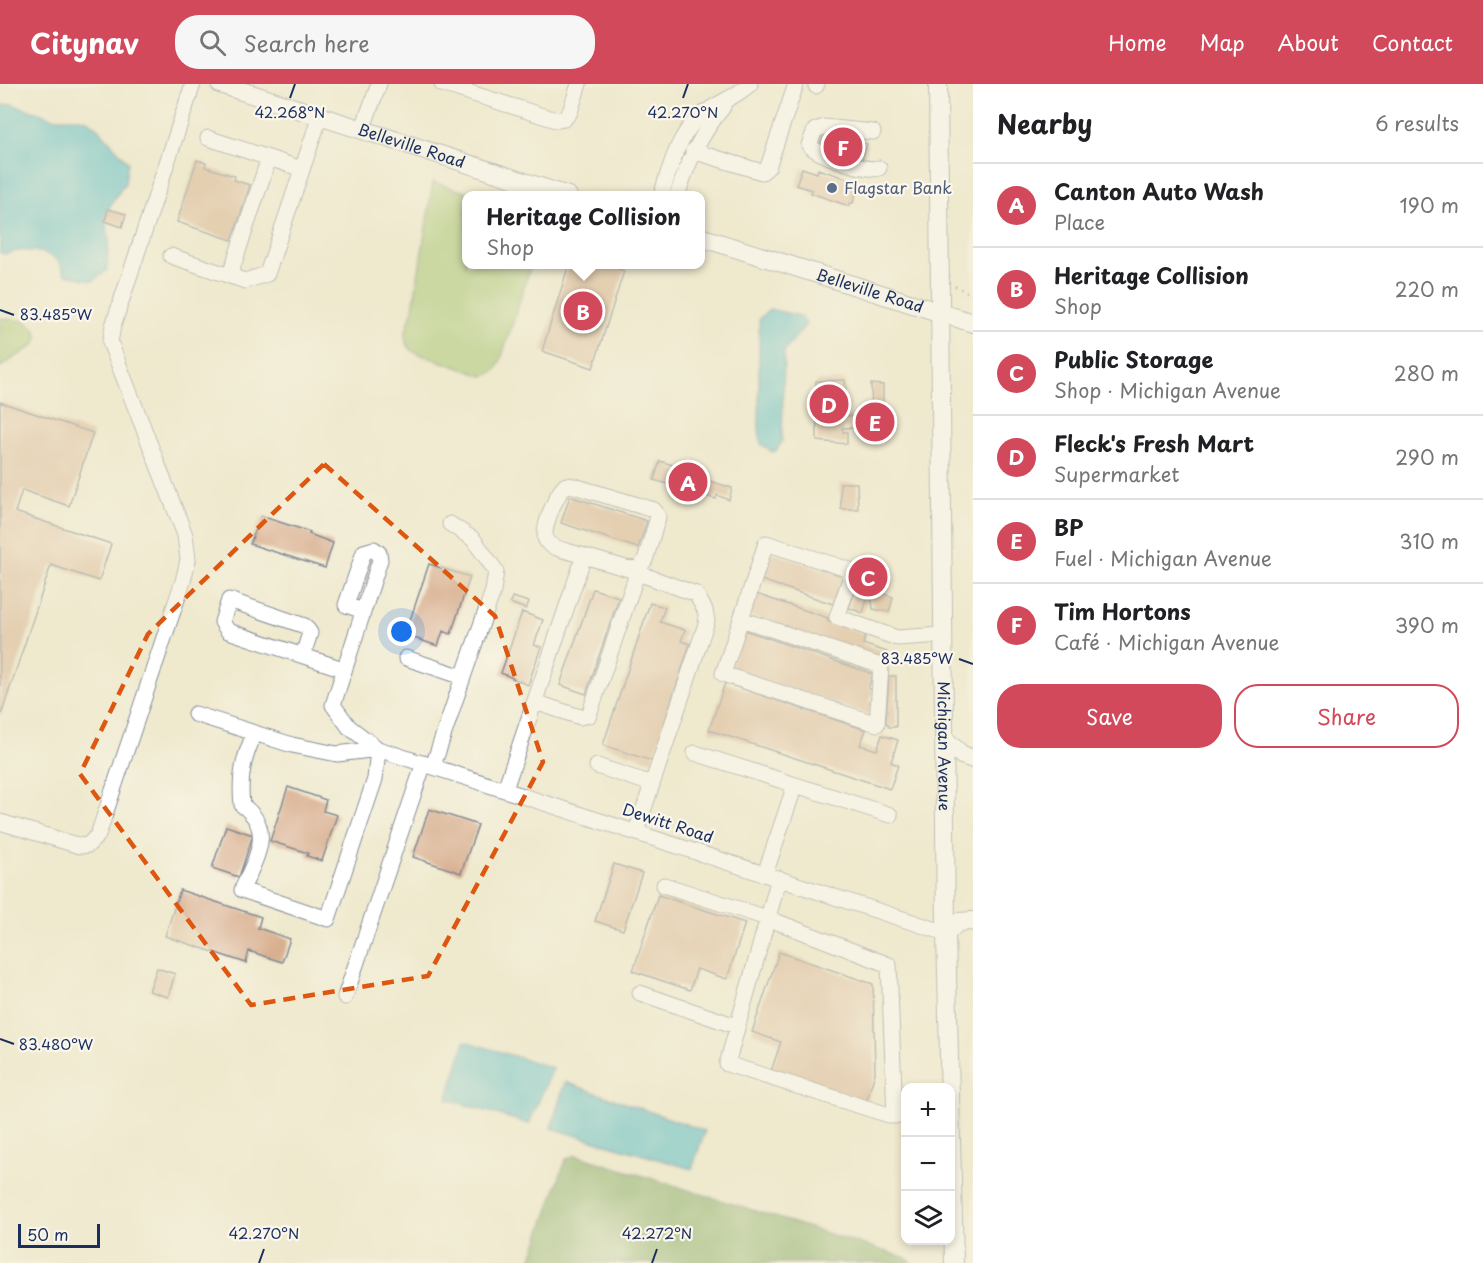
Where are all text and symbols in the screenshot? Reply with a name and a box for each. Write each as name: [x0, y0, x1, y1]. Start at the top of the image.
search box: [175, 15, 595, 69]
text: Citynav: [30, 21, 139, 64]
icon: search: [196, 26, 229, 59]
text: Search here: [244, 26, 370, 59]
text: Home: [1108, 26, 1167, 58]
text: Map: [1200, 26, 1245, 58]
text: About: [1278, 26, 1339, 58]
text: Contact: [1372, 26, 1453, 58]
text: 42.268°N: [255, 100, 326, 123]
text: 42.270°N: [647, 100, 719, 123]
text: Nearby: [997, 104, 1092, 143]
text: 6 results: [1375, 108, 1459, 138]
street label: Belleville Road: [355, 116, 469, 173]
pin: F: [824, 124, 862, 170]
text: Canton Auto Wash: [1054, 174, 1264, 207]
place label: Flagstar Bank: [844, 175, 952, 199]
marker: Flagstar Bank: [825, 181, 839, 195]
text: A: [1009, 190, 1024, 220]
text: 190 m: [1400, 190, 1459, 220]
popup: [462, 191, 705, 269]
text: Heritage Collision: [486, 199, 681, 232]
text: Place: [1054, 207, 1105, 237]
text: Shop: [486, 232, 534, 262]
text: Heritage Collision: [1054, 258, 1249, 291]
street label: Belleville Road: [813, 261, 927, 318]
text: B: [1010, 274, 1023, 304]
text: 220 m: [1395, 274, 1459, 304]
pin: B: [564, 288, 602, 334]
text: Shop: [1054, 291, 1102, 321]
text: 83.485°W: [20, 302, 93, 325]
text: Public Storage: [1054, 342, 1213, 375]
text: C: [1009, 358, 1024, 388]
text: 280 m: [1394, 358, 1459, 388]
text: Shop · Michigan Avenue: [1054, 375, 1281, 405]
pin: D: [810, 382, 848, 426]
pin: E: [856, 400, 894, 444]
text: Fleck's Fresh Mart: [1054, 426, 1254, 459]
text: D: [1009, 442, 1024, 472]
text: 290 m: [1395, 442, 1459, 472]
text: Supermarket: [1054, 459, 1180, 489]
pin: A: [668, 460, 708, 504]
text: BP: [1054, 510, 1083, 543]
text: E: [1010, 526, 1023, 556]
text: 310 m: [1399, 526, 1459, 556]
text: Fuel · Michigan Avenue: [1054, 543, 1272, 573]
pin: C: [848, 554, 888, 600]
text: Tim Hortons: [1054, 594, 1191, 627]
text: F: [1011, 610, 1022, 640]
text: 390 m: [1395, 610, 1459, 640]
your location: [387, 617, 416, 646]
text: Café · Michigan Avenue: [1054, 627, 1279, 657]
text: 83.485°W: [881, 646, 954, 669]
street label: Michigan Avenue: [933, 681, 958, 811]
button: Save: [997, 684, 1222, 748]
button: Share: [1234, 684, 1459, 748]
street label: Dewitt Road: [620, 796, 717, 848]
text: 83.480°W: [19, 1032, 94, 1055]
map controls: [901, 1083, 955, 1245]
button: +: [901, 1083, 955, 1137]
button: −: [901, 1137, 955, 1191]
button: layers: [901, 1191, 955, 1245]
scale bar: [18, 1221, 100, 1248]
text: 42.270°N: [228, 1221, 300, 1244]
text: 42.272°N: [622, 1221, 692, 1244]
text: 50 m: [27, 1222, 68, 1246]

